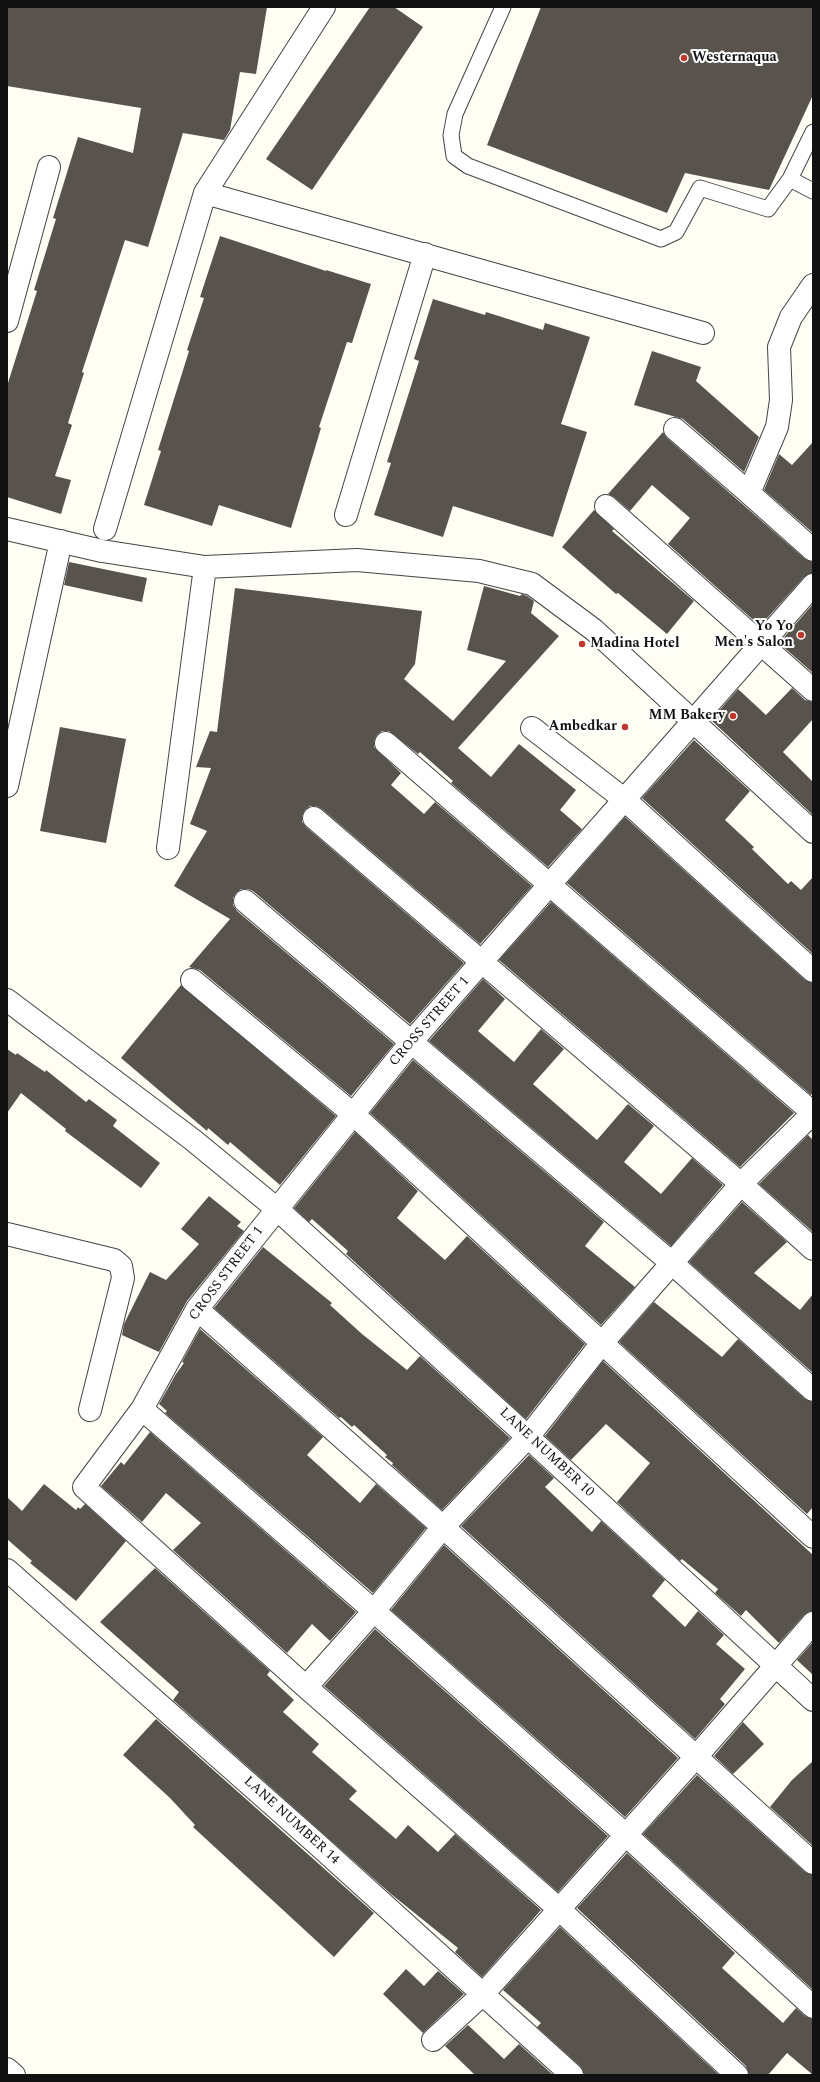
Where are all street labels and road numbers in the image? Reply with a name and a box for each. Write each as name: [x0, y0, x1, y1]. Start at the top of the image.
street label: CROSS STREET 1: [386, 974, 474, 1070]
street label: CROSS STREET 1: [186, 1224, 268, 1324]
street label: LANE NUMBER 10: [495, 1405, 597, 1501]
street label: LANE NUMBER 14: [239, 1773, 343, 1869]

